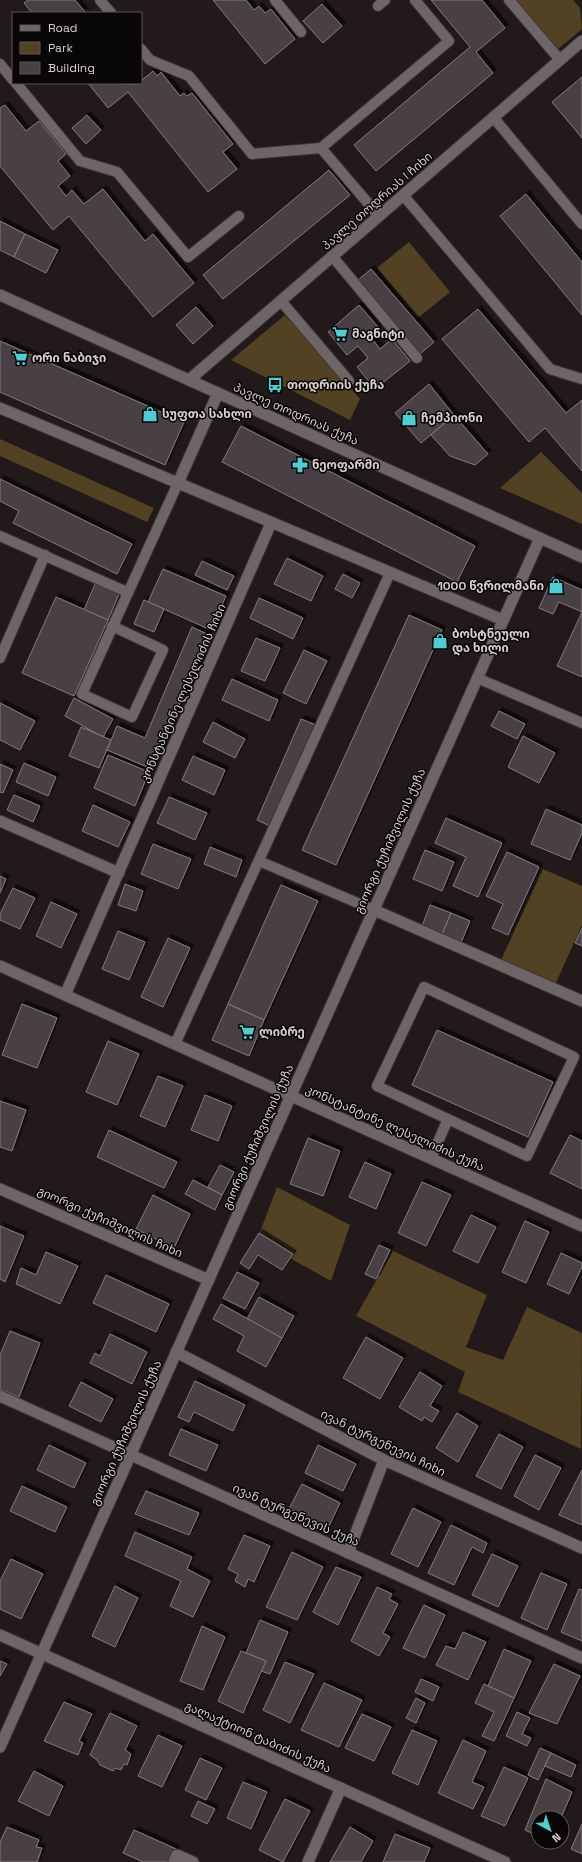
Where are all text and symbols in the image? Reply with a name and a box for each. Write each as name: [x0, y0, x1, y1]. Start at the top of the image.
legend: [12, 12, 142, 84]
text: Road: [48, 20, 77, 36]
text: Park: [48, 40, 73, 56]
text: Building: [48, 60, 95, 76]
street label: პავლე თოდრიას I ჩიხი: [318, 148, 436, 253]
supermarket icon: მაგნიტი: [331, 325, 349, 343]
place label: მაგნიტი: [352, 326, 405, 342]
supermarket icon: ორი ნაბიჯი: [11, 349, 29, 367]
place label: ორი ნაბიჯი: [32, 350, 106, 366]
bus stop icon: თოდრიის ქუჩა: [266, 376, 284, 394]
place label: თოდრიის ქუჩა: [287, 377, 384, 393]
street label: პავლე თოდრიას ქუჩა: [231, 379, 361, 449]
shop icon: სუფთა სახლი: [141, 405, 159, 423]
place label: სუფთა სახლი: [162, 406, 252, 422]
shop icon: ჩემპიონი: [400, 409, 418, 427]
place label: ჩემპიონი: [421, 410, 483, 426]
pharmacy icon: ნეოფარმი: [291, 456, 309, 474]
place label: ნეოფარმი: [312, 457, 379, 473]
shop icon: 1000 წვრილმანი: [547, 577, 565, 595]
place label: 1000 წვრილმანი: [437, 578, 544, 594]
street label: კონსტანტინე ლესელიძის ჩიხი: [136, 601, 230, 785]
place label: ბოსტნეული და ხილი: [452, 626, 530, 656]
shop icon: ბოსტნეული და ხილი: [431, 632, 449, 650]
street label: გიორგი ქუჩიშვილის ქუჩა: [351, 766, 429, 916]
supermarket icon: ლიბრე: [238, 1023, 256, 1041]
place label: ლიბრე: [259, 1024, 305, 1040]
street label: გიორგი ქუჩიშვილის ქუჩა: [219, 1062, 297, 1212]
street label: კონსტანტინე ლესელიძის ქუჩა: [303, 1081, 487, 1175]
street label: გიორგი ქუჩიშვილის ჩიხი: [35, 1183, 185, 1261]
street label: გიორგი ქუჩიშვილის ქუჩა: [87, 1358, 165, 1508]
street label: ივან ტურგენევის ჩიხი: [318, 1406, 448, 1480]
street label: ივან ტურგენევის ქუჩა: [230, 1480, 362, 1550]
street label: გალაქტიონ ტაბიძის ქუჩა: [182, 1697, 334, 1777]
north arrow: [530, 1810, 570, 1850]
text: N: [549, 1830, 564, 1845]

